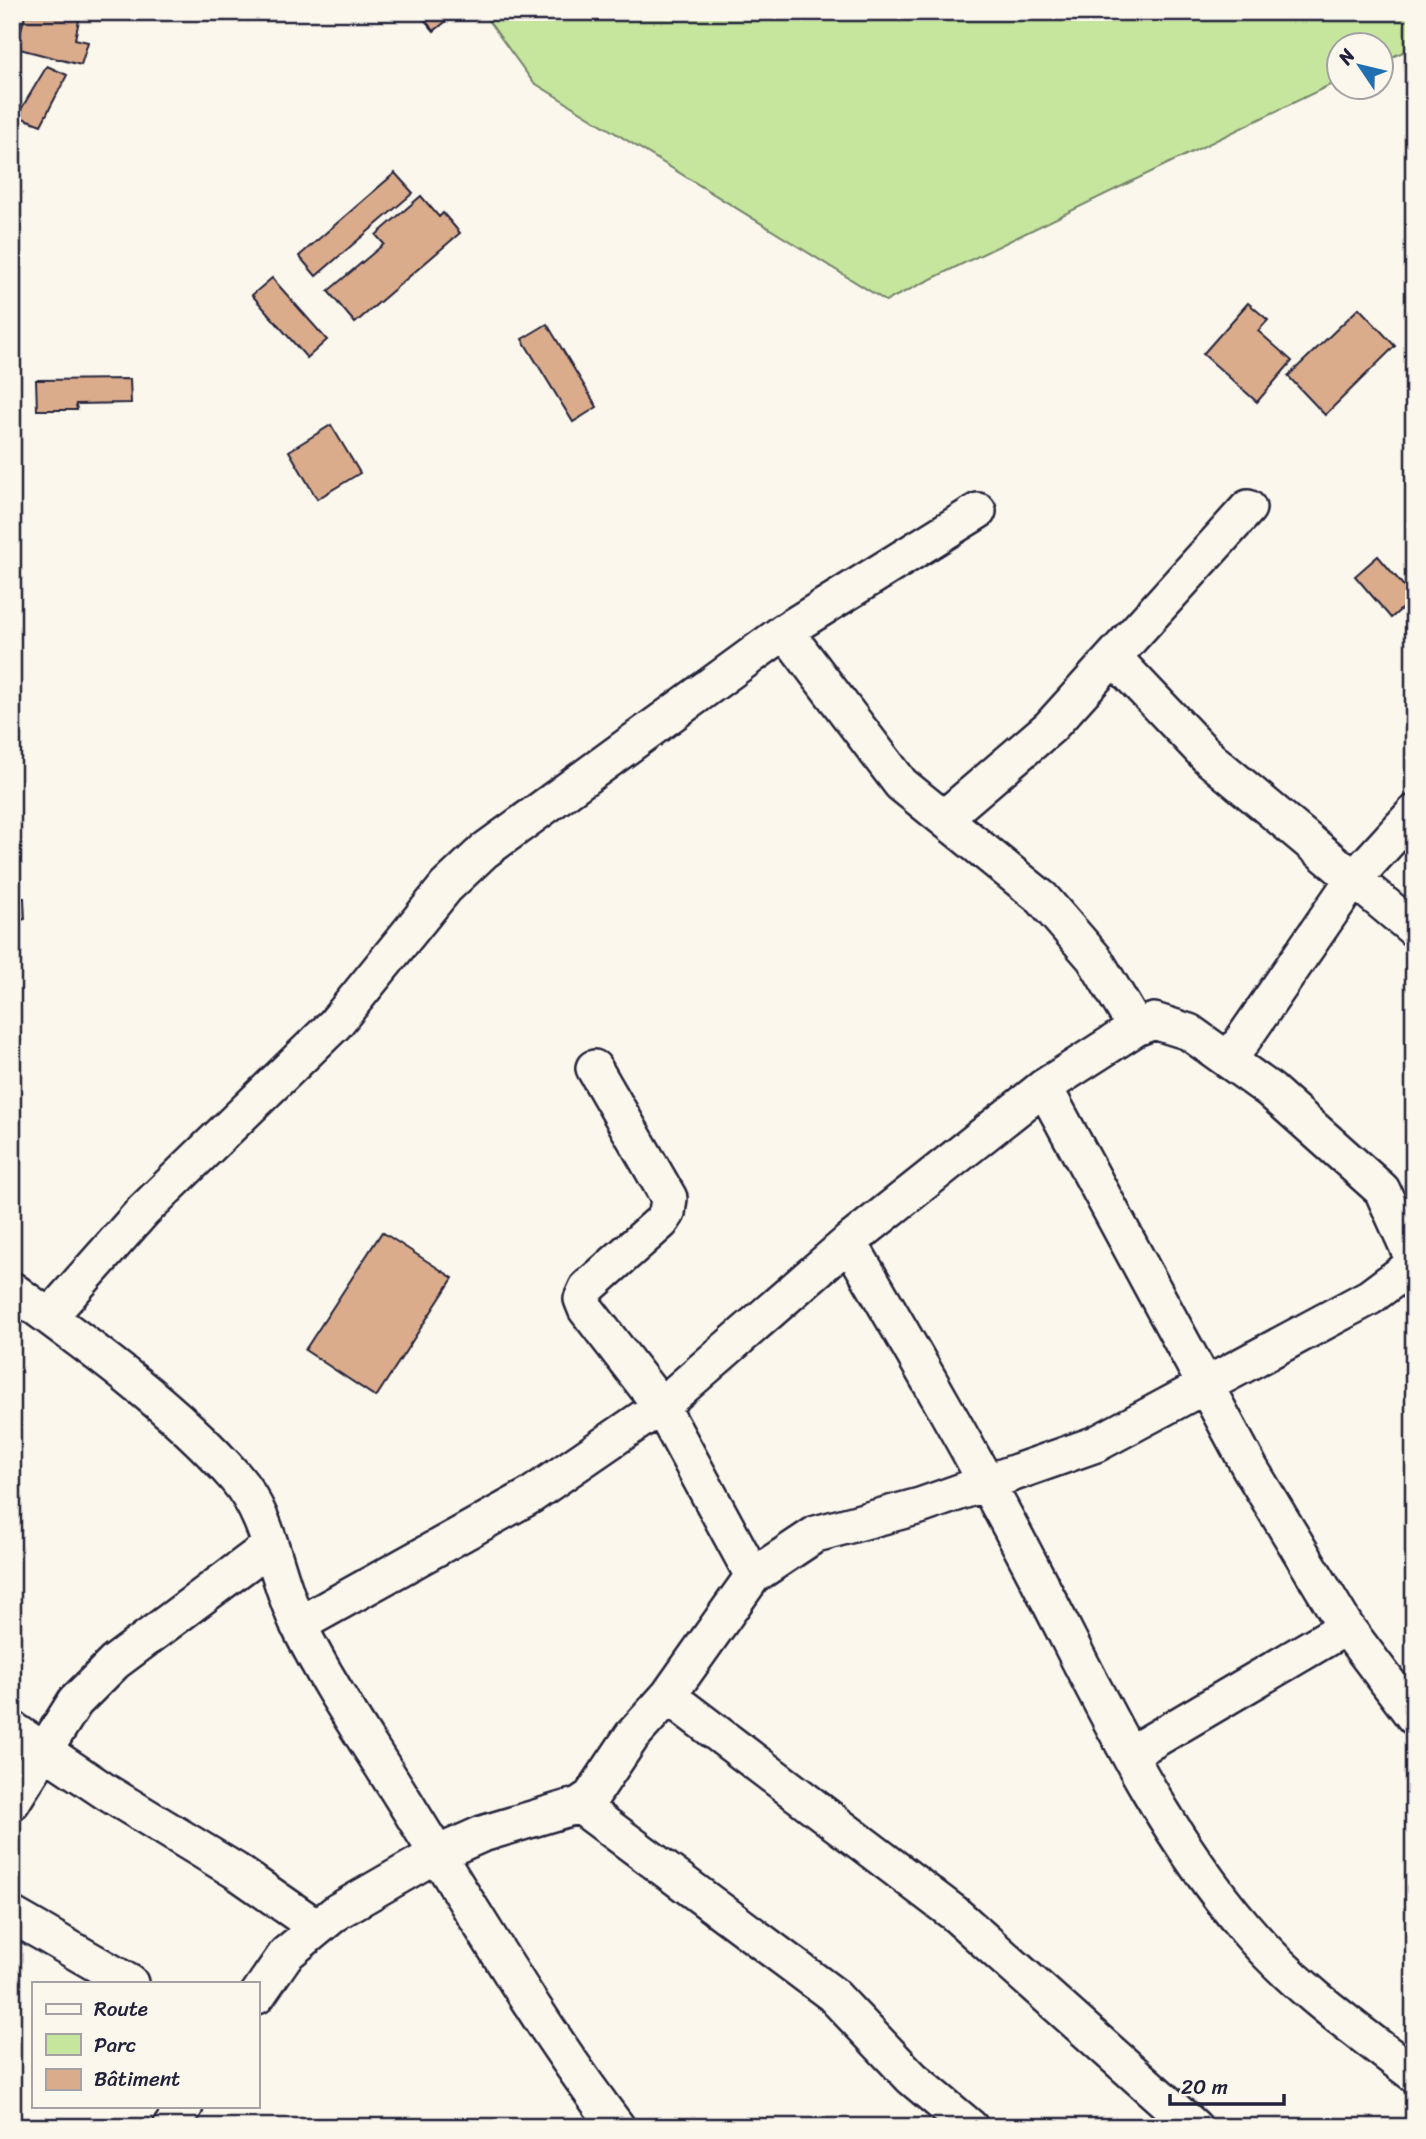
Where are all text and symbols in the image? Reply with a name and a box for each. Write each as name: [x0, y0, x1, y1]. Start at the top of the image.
north arrow: [1324, 32, 1394, 102]
text: N: [1329, 41, 1364, 72]
legend: [32, 1982, 259, 2108]
text: Route: [94, 1990, 148, 2028]
text: Parc: [94, 2026, 136, 2064]
text: Bâtiment: [94, 2060, 180, 2098]
scale bar: [1170, 2062, 1284, 2106]
text: 20 m: [1181, 2068, 1228, 2106]

